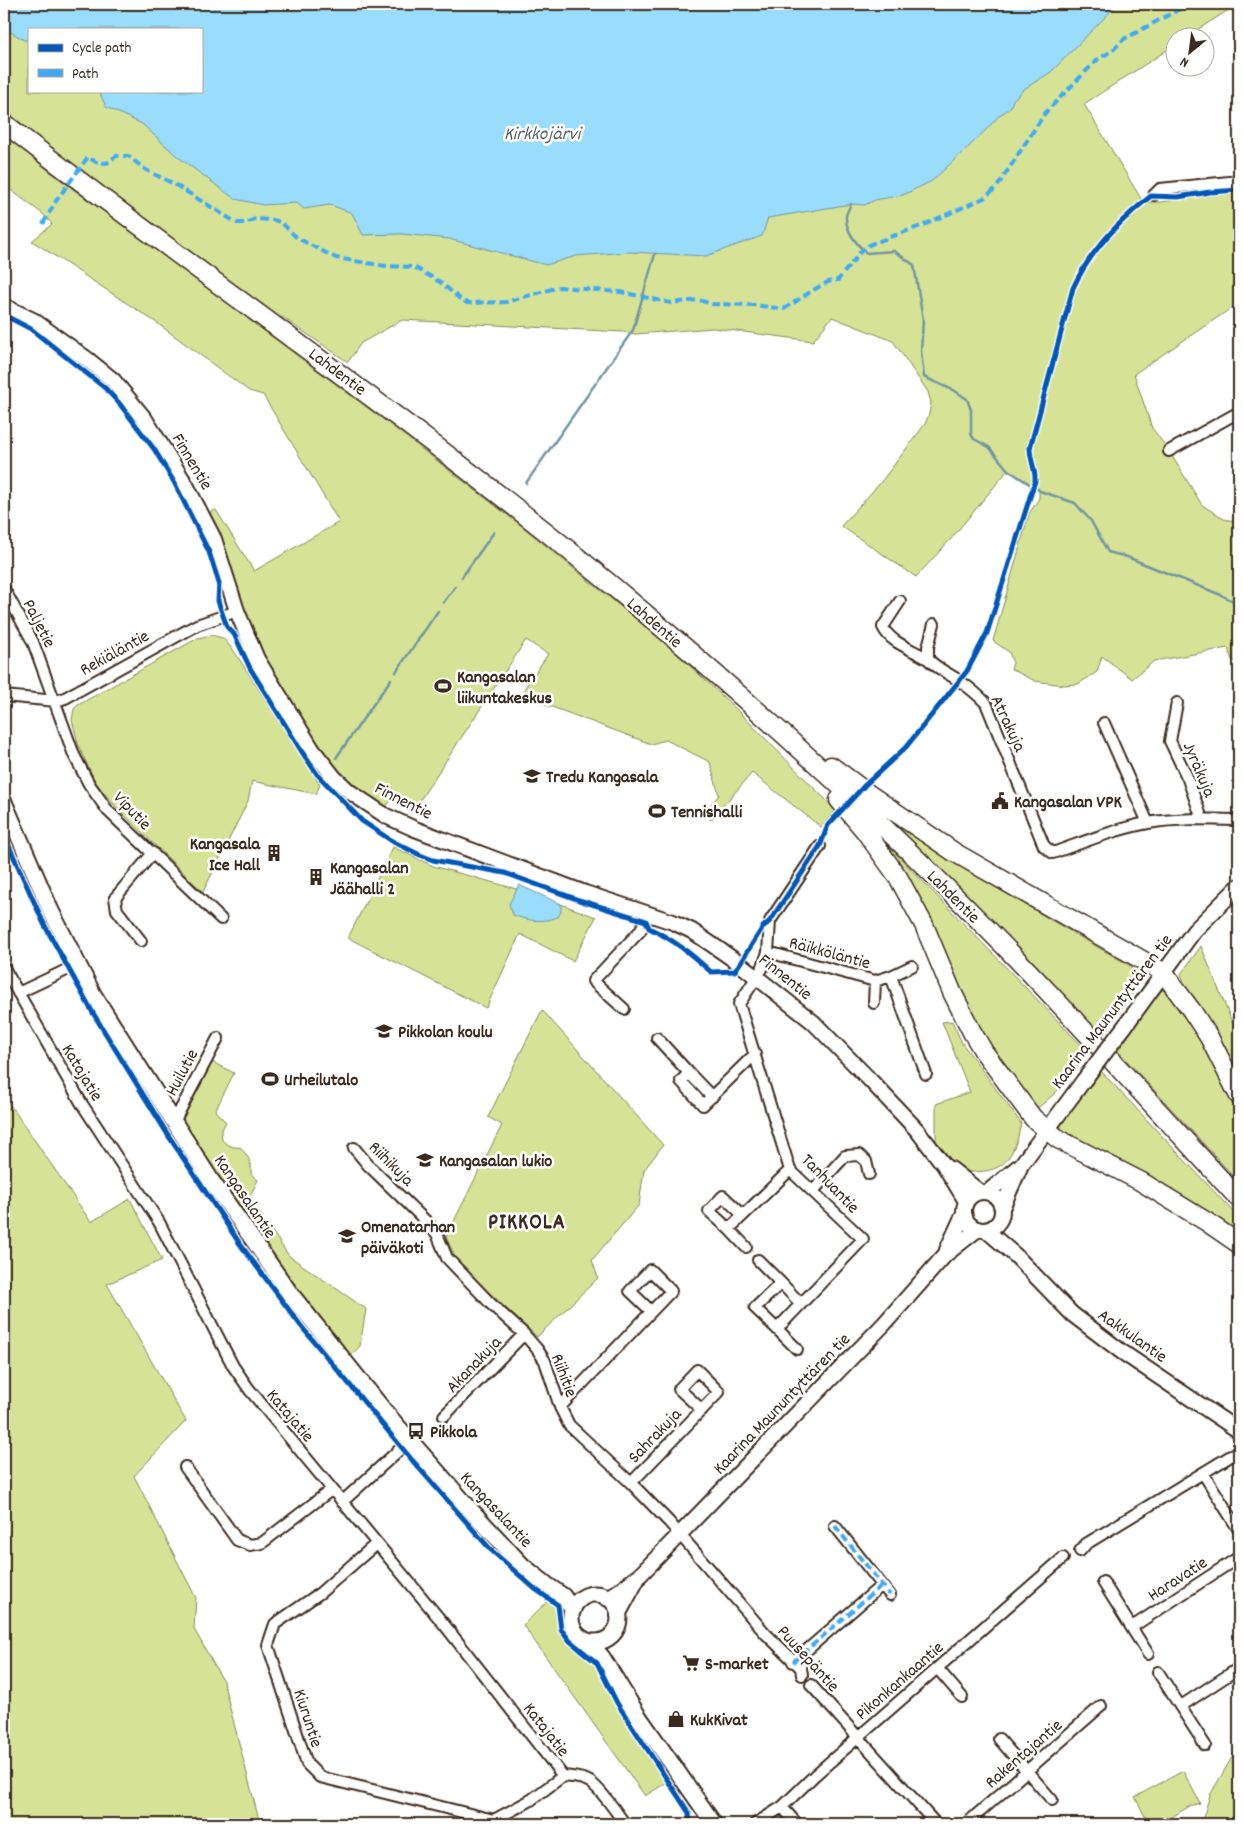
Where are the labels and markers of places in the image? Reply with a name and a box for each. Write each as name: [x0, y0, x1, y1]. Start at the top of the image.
place label: Kangasalan liikuntakeskus: [457, 666, 552, 712]
sports icon: Kangasalan liikuntakeskus: [433, 676, 453, 696]
school or university icon: Tredu Kangasala: [522, 766, 542, 786]
place label: Tredu Kangasala: [546, 766, 659, 791]
public building icon: Kangasalan VPK: [990, 791, 1010, 811]
place label: Kangasalan VPK: [1014, 791, 1122, 816]
sports icon: Tennishalli: [647, 801, 667, 821]
place label: Tennishalli: [671, 801, 743, 826]
place label: Kangasala Ice Hall: [190, 833, 261, 879]
building icon: Kangasala Ice Hall: [264, 843, 284, 863]
place label: Kangasalan Jäähalli 2: [330, 857, 408, 903]
building icon: Kangasalan Jäähalli 2: [306, 867, 326, 887]
school or university icon: Pikkolan koulu: [374, 1021, 394, 1041]
place label: Pikkolan koulu: [398, 1021, 493, 1046]
sports icon: Urheilutalo: [260, 1069, 280, 1089]
place label: Urheilutalo: [284, 1069, 358, 1094]
school or university icon: Kangasalan lukio: [415, 1150, 435, 1170]
place label: Kangasalan lukio: [439, 1150, 552, 1175]
place label: Omenatarhan päiväkoti: [361, 1216, 455, 1262]
school or university icon: Omenatarhan päiväkoti: [337, 1226, 357, 1246]
bus stop icon: Pikkola: [406, 1421, 426, 1441]
place label: Pikkola: [430, 1421, 478, 1446]
supermarket icon: S-market: [681, 1653, 701, 1673]
place label: S-market: [705, 1653, 769, 1678]
shop icon: KukKivat: [666, 1709, 686, 1729]
place label: KukKivat: [690, 1709, 748, 1734]

